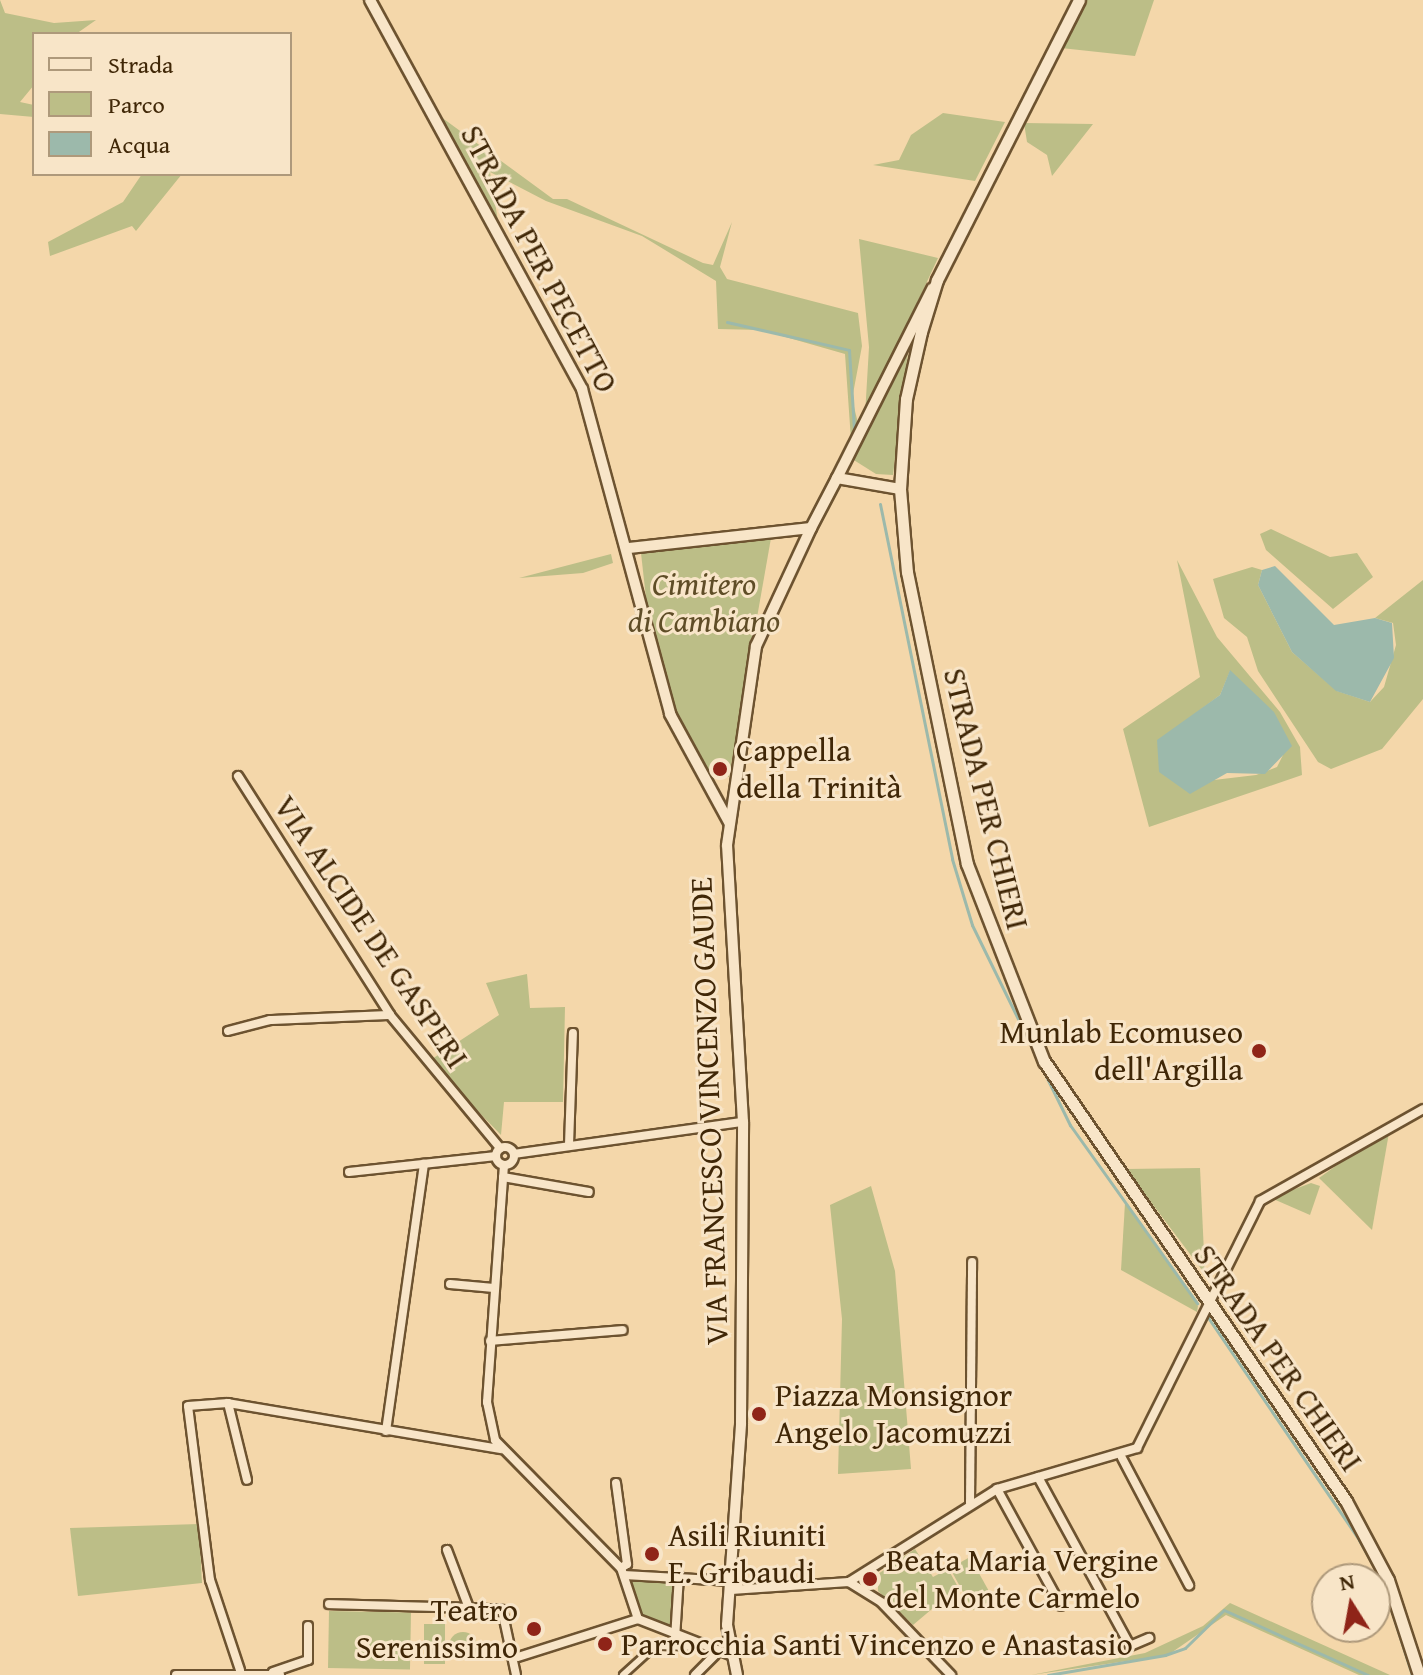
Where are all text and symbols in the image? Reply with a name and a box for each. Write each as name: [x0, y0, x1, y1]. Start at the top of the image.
legend: [32, 32, 292, 176]
text: Strada: [108, 47, 173, 82]
text: Parco: [108, 87, 165, 122]
street label: STRADA PER PECETTO: [452, 119, 626, 399]
text: Acqua: [108, 127, 170, 162]
park label: Cimitero di Cambiano: [628, 566, 780, 641]
street label: STRADA PER CHIERI: [935, 664, 1037, 934]
place label: Cappella della Trinità: [736, 732, 902, 807]
marker: Cappella della Trinità: [711, 760, 729, 778]
street label: VIA ALCIDE DE GASPERI: [266, 788, 476, 1076]
street label: VIA FRANCESCO VINCENZO GAUDE: [682, 876, 736, 1346]
place label: Munlab Ecomuseo dell'Argilla: [1000, 1014, 1243, 1089]
marker: Munlab Ecomuseo dell'Argilla: [1250, 1042, 1268, 1060]
street label: STRADA PER CHIERI: [1185, 1237, 1371, 1479]
place label: Piazza Monsignor Angelo Jacomuzzi: [775, 1377, 1012, 1452]
marker: Piazza Monsignor Angelo Jacomuzzi: [750, 1405, 768, 1423]
place label: Asili Riuniti E. Gribaudi: [668, 1517, 826, 1592]
place label: Beata Maria Vergine del Monte Carmelo: [886, 1542, 1159, 1617]
marker: Asili Riuniti E. Gribaudi: [643, 1545, 661, 1563]
north arrow: [1311, 1563, 1391, 1643]
text: N: [1337, 1564, 1357, 1599]
marker: Beata Maria Vergine del Monte Carmelo: [861, 1570, 879, 1588]
place label: Teatro Serenissimo: [356, 1592, 518, 1667]
marker: Teatro Serenissimo: [525, 1620, 543, 1638]
place label: Parrocchia Santi Vincenzo e Anastasio: [621, 1625, 1133, 1663]
marker: Parrocchia Santi Vincenzo e Anastasio: [596, 1635, 614, 1653]

